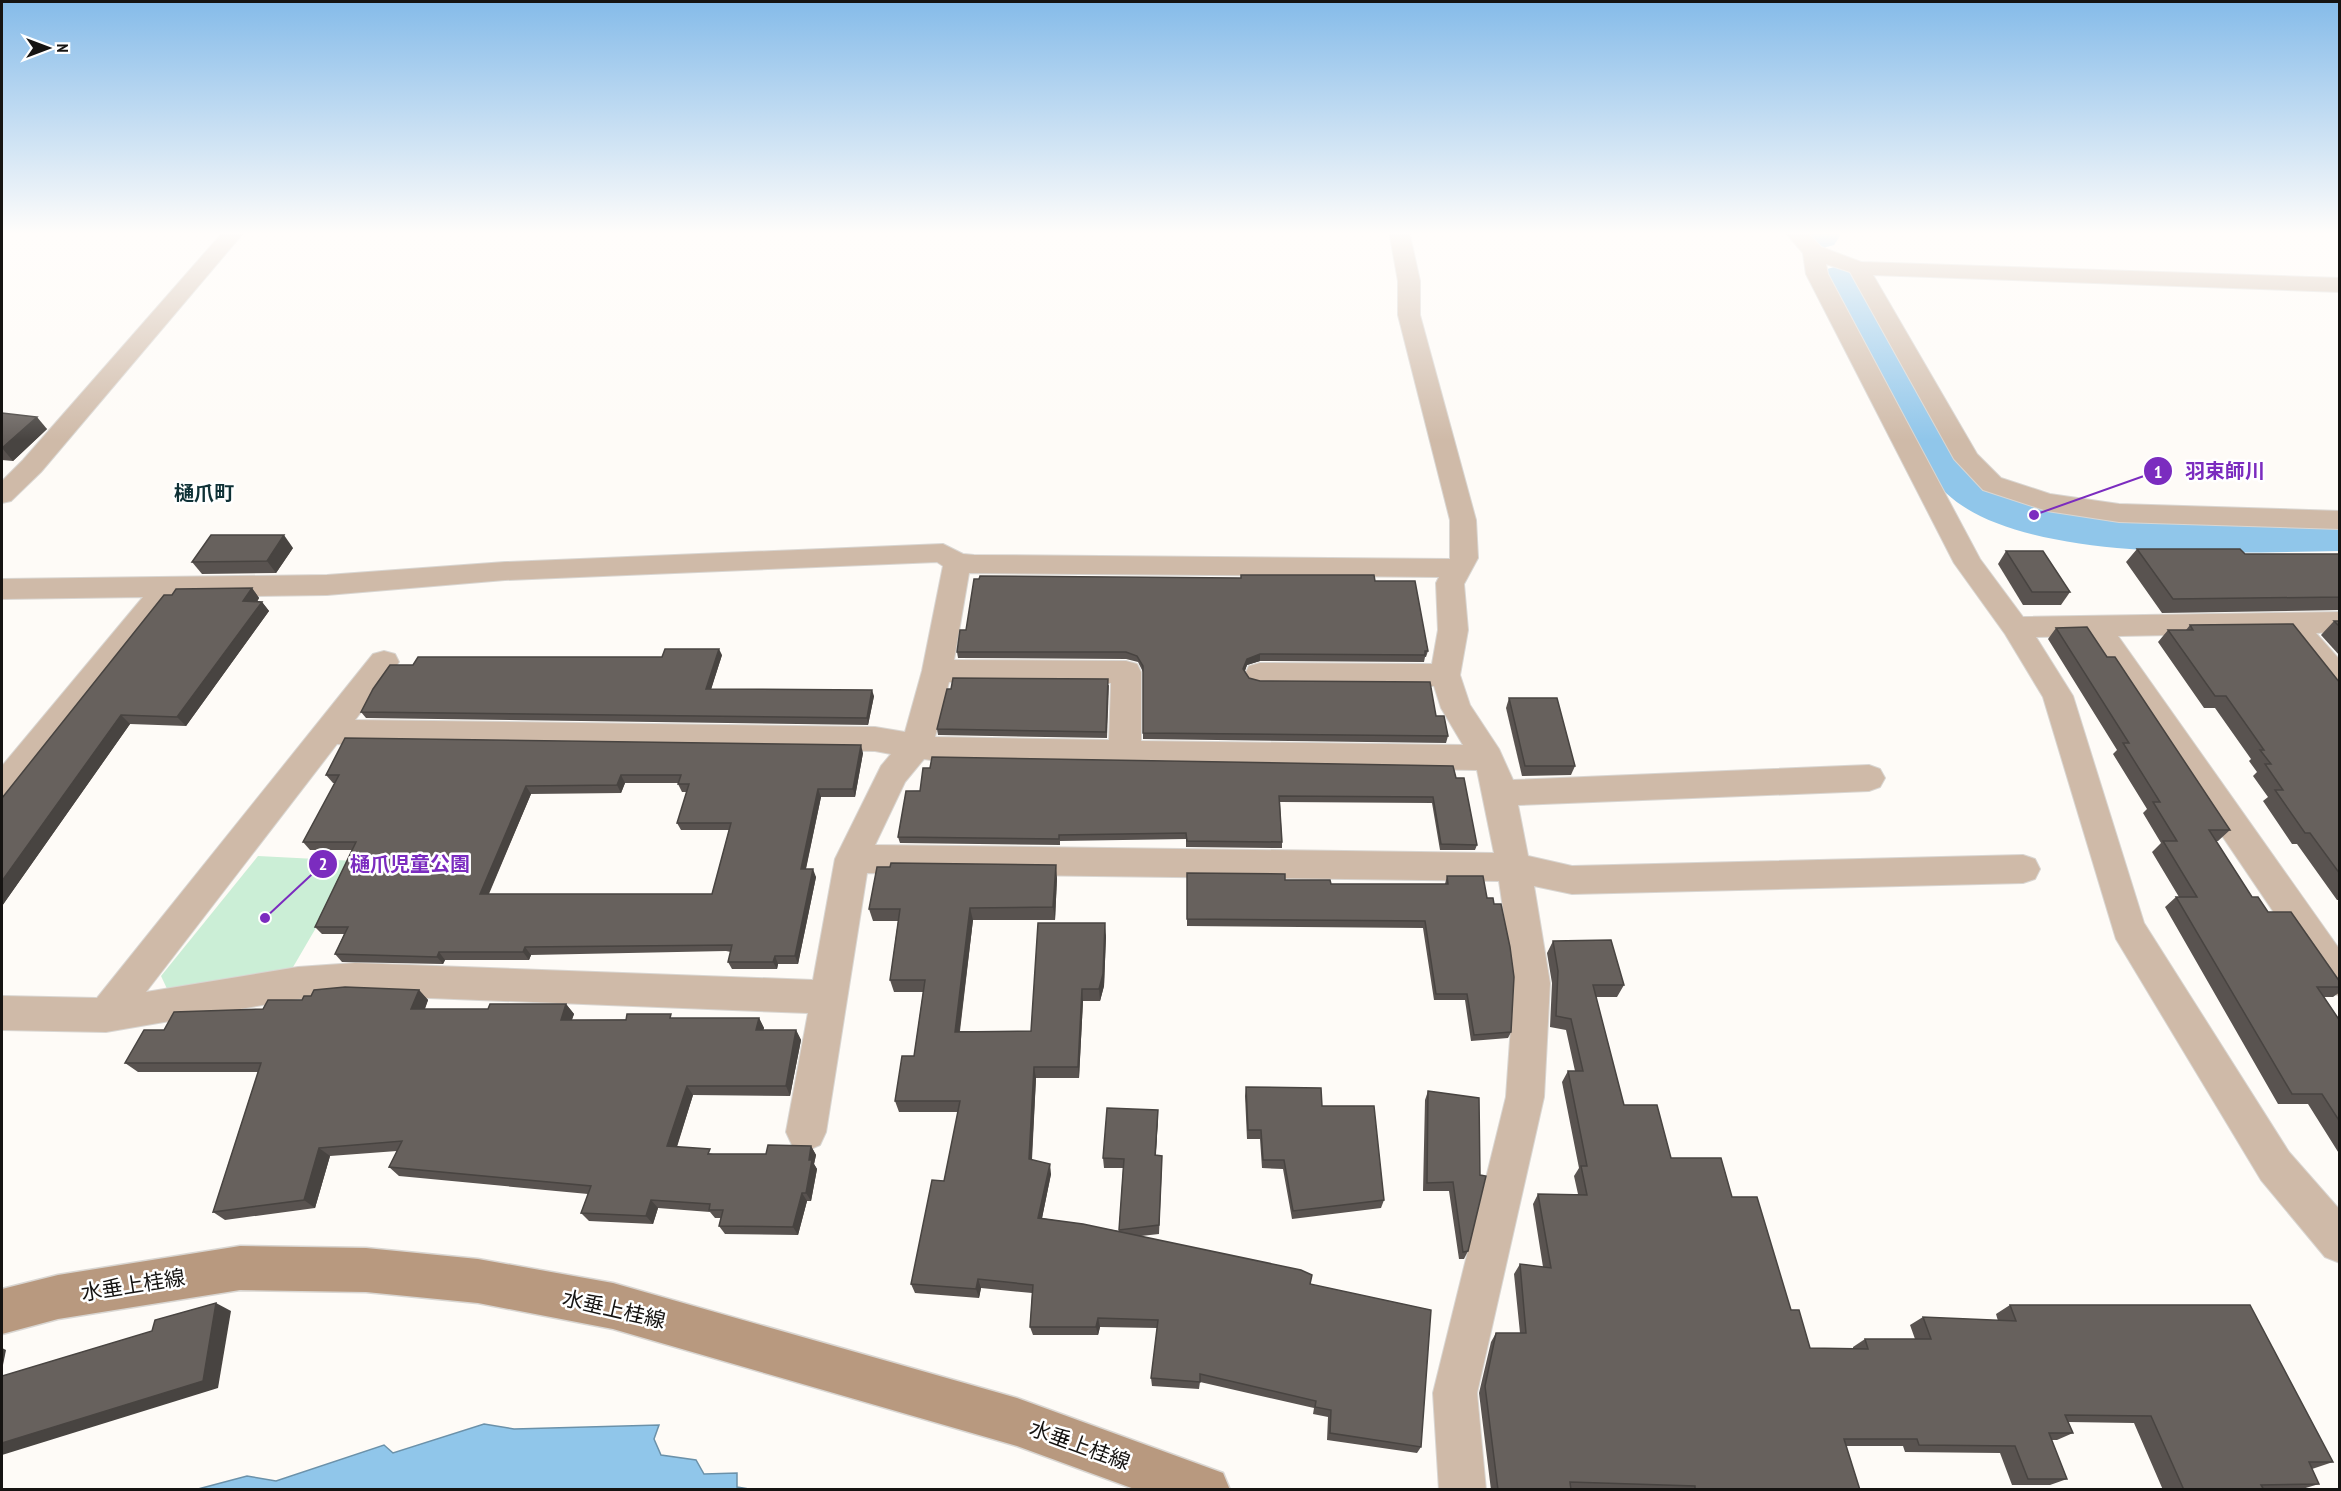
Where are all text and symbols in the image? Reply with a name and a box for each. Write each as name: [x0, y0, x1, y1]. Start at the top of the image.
north arrow: [18, 18, 78, 78]
text: N: [53, 44, 73, 52]
callout: 羽束師川: [2143, 452, 2277, 490]
text: 羽束師川: [2185, 458, 2265, 484]
text: 1: [2154, 460, 2162, 483]
district label: 樋爪町: [174, 480, 234, 506]
callout: 樋爪児童公園: [308, 845, 482, 883]
text: 樋爪児童公園: [350, 851, 470, 877]
text: 2: [319, 852, 327, 875]
street label: 水垂上桂線: [79, 1263, 187, 1307]
street label: 水垂上桂線: [560, 1284, 668, 1334]
street label: 水垂上桂線: [1026, 1414, 1134, 1476]

